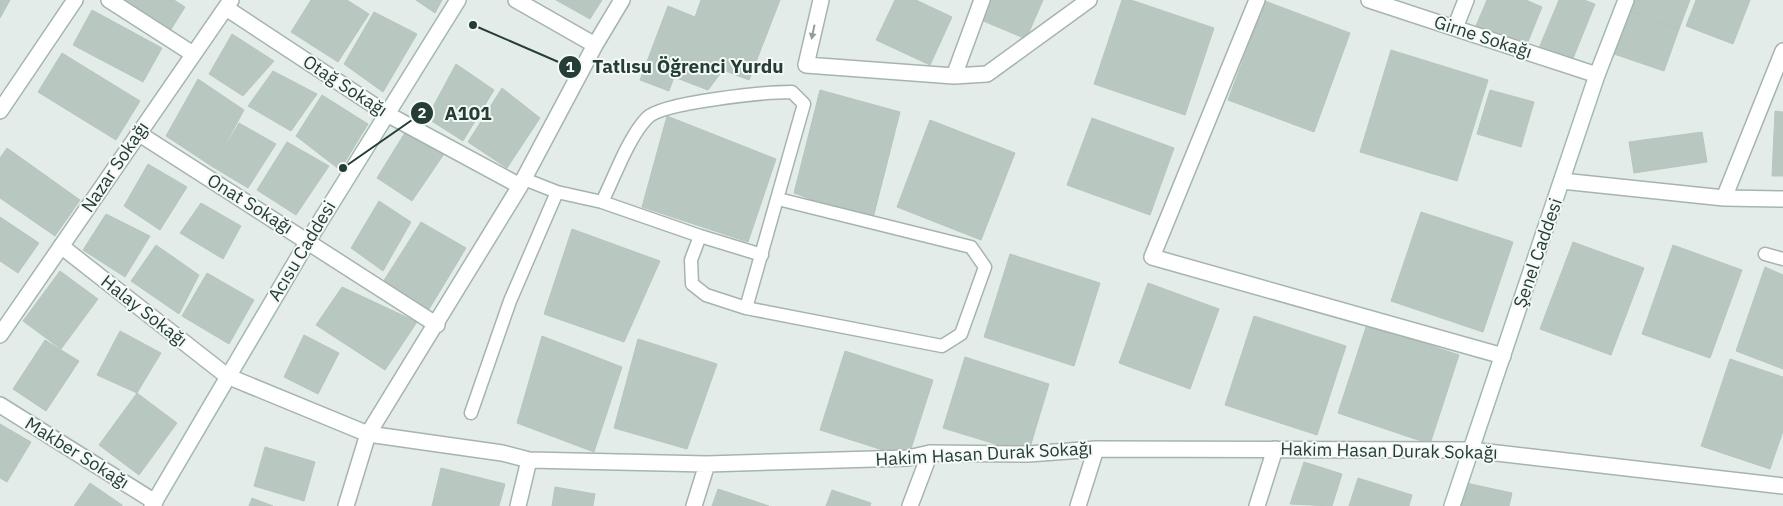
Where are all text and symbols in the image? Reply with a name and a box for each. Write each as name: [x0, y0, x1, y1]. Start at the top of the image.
street label: Girne Sokağı: [1431, 10, 1535, 63]
one-way arrow: [809, 25, 817, 41]
street label: Otağ Sokağı: [299, 50, 392, 121]
callout: Tatlısu Öğrenci Yurdu: [558, 50, 794, 84]
text: Tatlısu Öğrenci Yurdu: [592, 54, 784, 78]
text: 1: [565, 57, 575, 76]
callout: A101: [410, 96, 502, 130]
text: A101: [444, 101, 492, 125]
text: 2: [417, 103, 427, 122]
street label: Nazar Sokağı: [76, 117, 153, 217]
street label: Onat Sokağı: [203, 168, 297, 239]
street label: Şenel Caddesi: [1508, 195, 1567, 311]
street label: Acısu Caddesi: [263, 196, 341, 305]
street label: Halay Sokağı: [96, 270, 192, 352]
street label: Makber Sokağı: [21, 411, 134, 494]
street label: Hakim Hasan Durak Sokağı: [875, 436, 1093, 471]
street label: Hakim Hasan Durak Sokağı: [1280, 437, 1498, 464]

